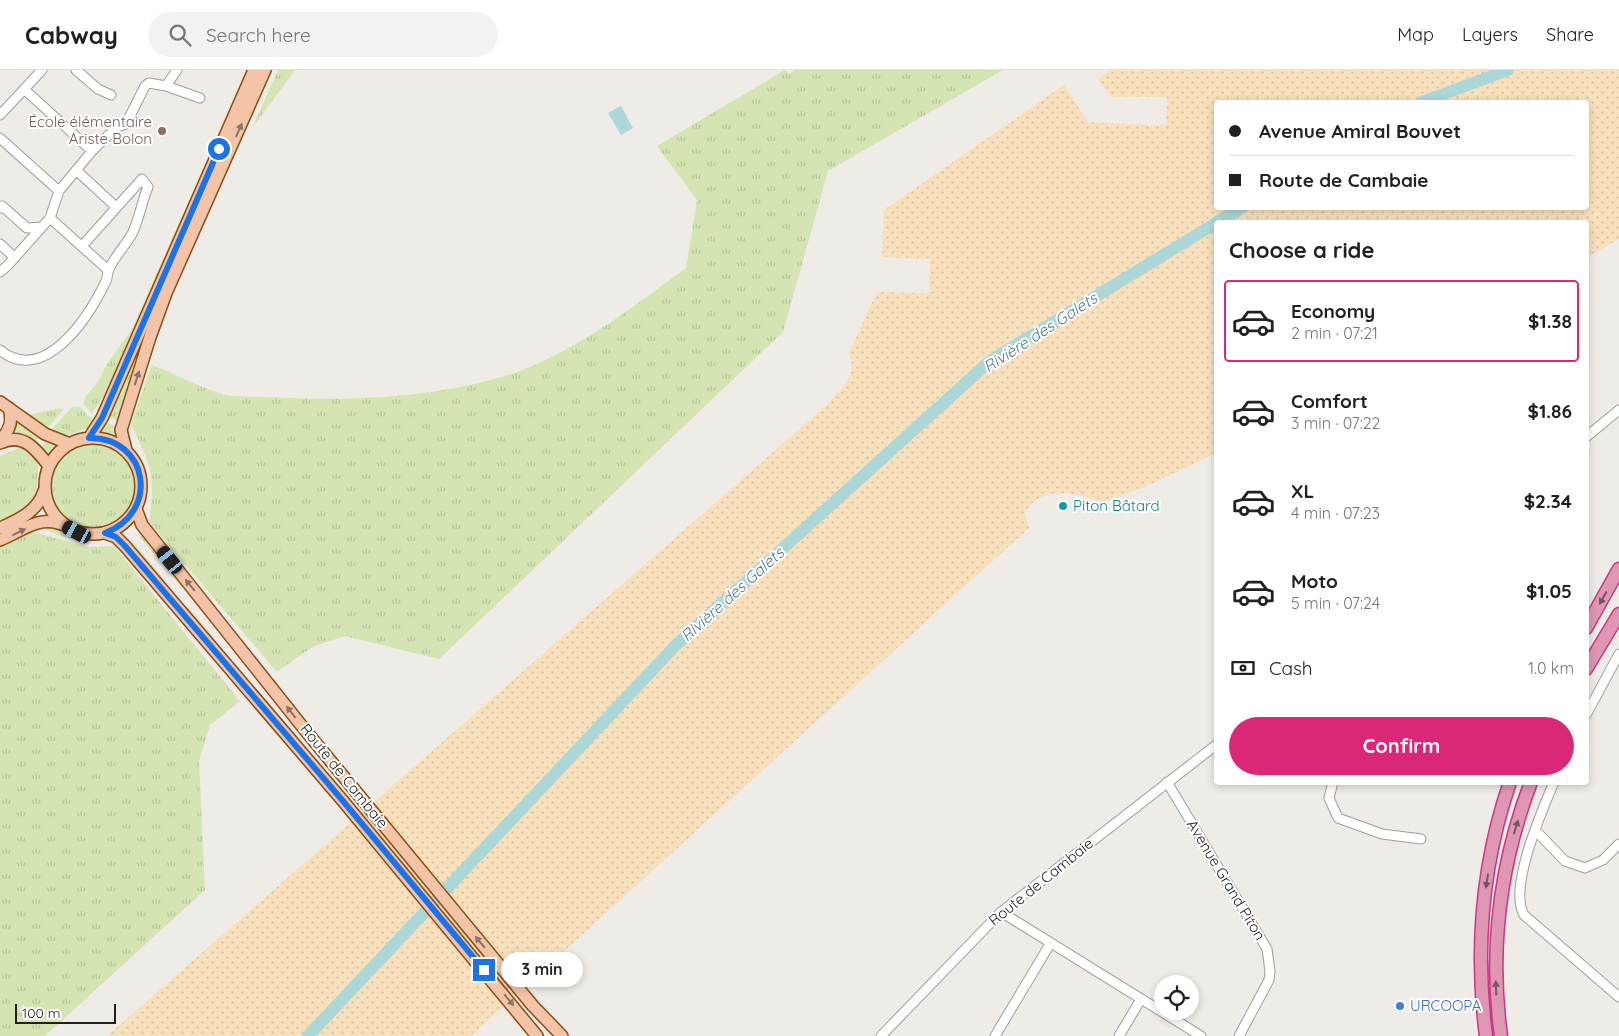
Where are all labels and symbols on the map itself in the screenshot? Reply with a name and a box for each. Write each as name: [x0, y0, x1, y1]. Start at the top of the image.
place label: École élémentaire Ariste Bolon: [28, 112, 152, 148]
one-way arrow: [235, 123, 243, 137]
marker: École élémentaire Ariste Bolon: [156, 125, 168, 137]
route start: [208, 138, 230, 160]
water label: Rivière des Galets: [979, 287, 1102, 376]
one-way arrow: [133, 370, 141, 385]
place label: Piton Bâtard: [1073, 496, 1160, 515]
marker: Piton Bâtard: [1057, 500, 1069, 512]
car: [60, 518, 93, 546]
one-way arrow: [11, 527, 26, 536]
water label: Rivière des Galets: [676, 541, 789, 646]
car: [154, 544, 185, 576]
one-way arrow: [184, 579, 195, 592]
one-way arrow: [1599, 591, 1608, 604]
one-way arrow: [286, 706, 297, 719]
street label: Route de Cambaie: [296, 719, 392, 832]
street label: Avenue Grand Piton: [1183, 816, 1270, 943]
one-way arrow: [1512, 819, 1520, 834]
street label: Route de Cambaie: [984, 834, 1097, 930]
one-way arrow: [1482, 873, 1490, 889]
one-way arrow: [474, 936, 486, 948]
callout: 3 min: [502, 952, 584, 988]
route end: [473, 959, 495, 981]
one-way arrow: [1492, 979, 1500, 995]
one-way arrow: [503, 993, 514, 1006]
place label: URCOOPA: [1410, 996, 1482, 1015]
marker: URCOOPA: [1394, 1000, 1406, 1012]
scale bar: [15, 1001, 116, 1024]

